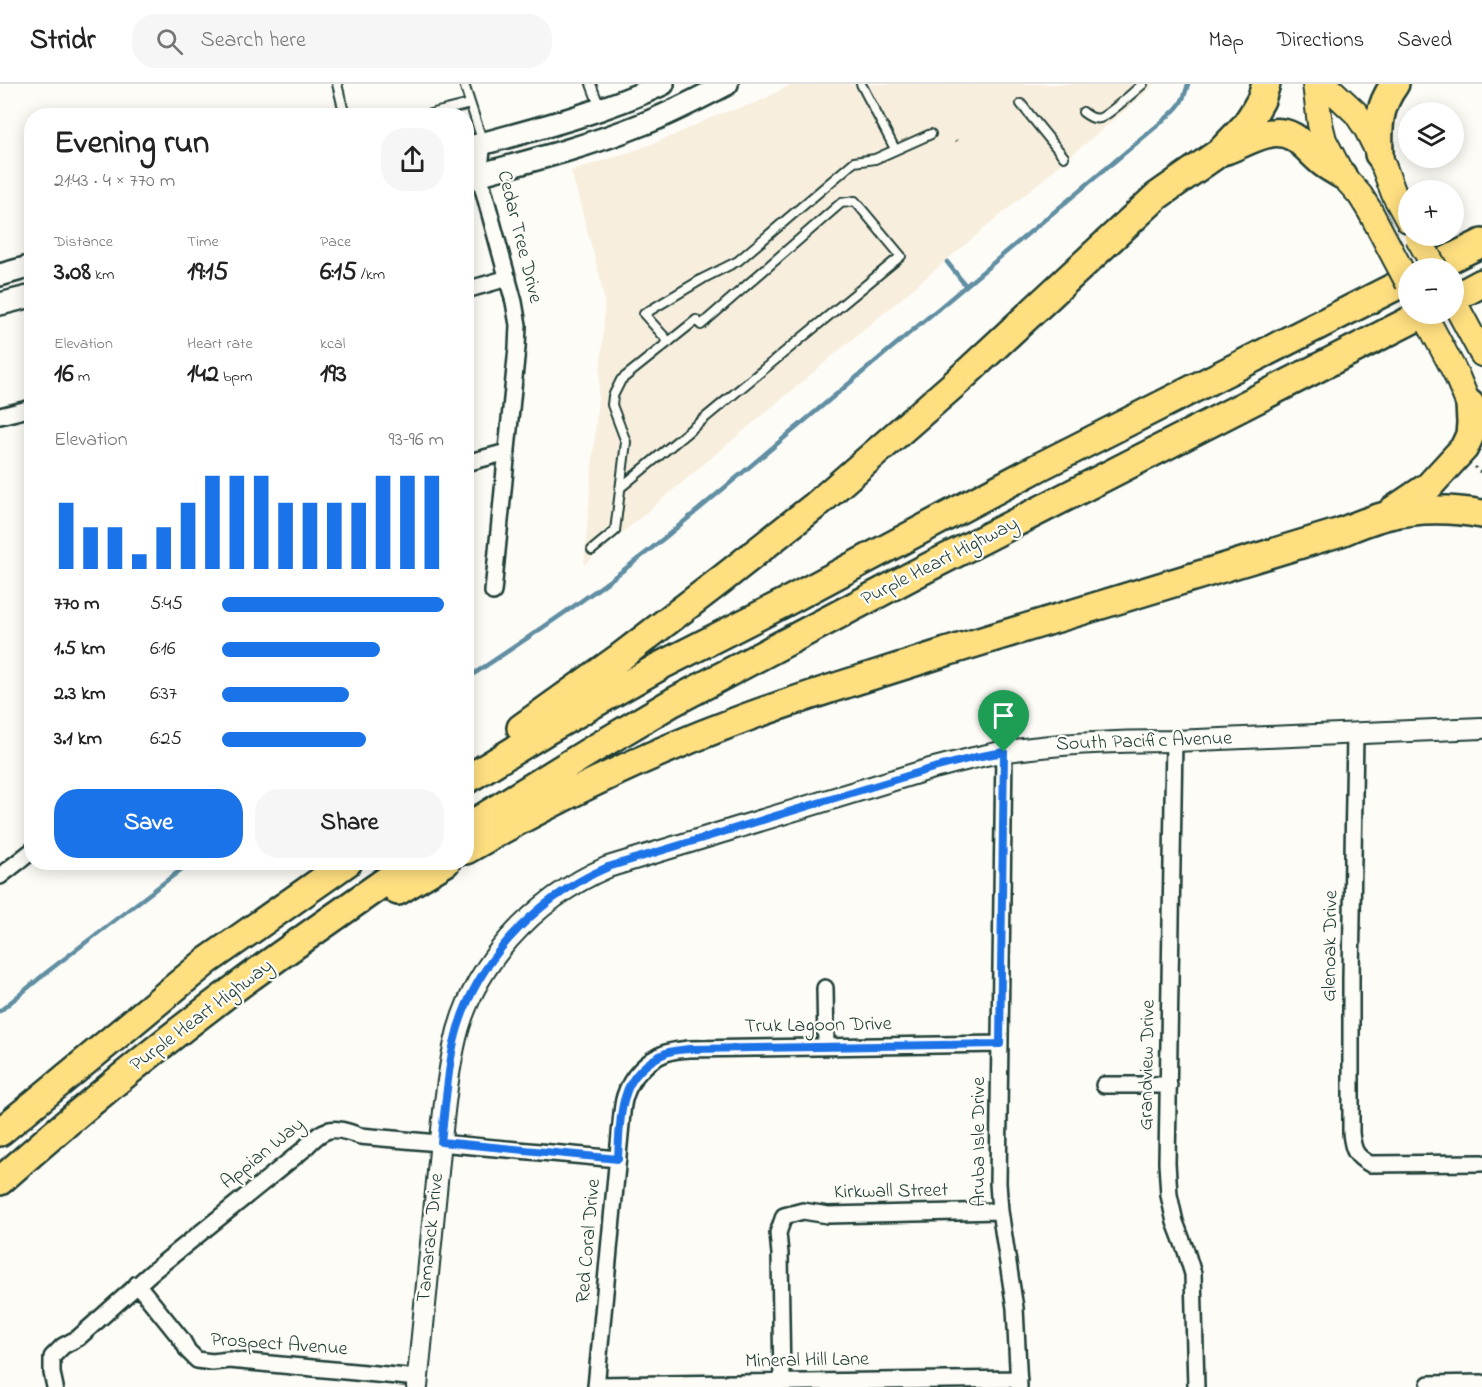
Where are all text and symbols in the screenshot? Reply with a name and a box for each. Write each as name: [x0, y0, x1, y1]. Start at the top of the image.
search box: [132, 14, 552, 68]
text: Stridr: [30, 21, 96, 62]
icon: search: [153, 25, 186, 58]
text: Search here: [201, 25, 306, 57]
text: Map: [1208, 26, 1244, 56]
text: Directions: [1277, 26, 1364, 56]
text: Saved: [1397, 26, 1452, 56]
map controls: [1398, 102, 1464, 324]
button: layers: [1398, 102, 1464, 168]
text: Evening run: [54, 120, 209, 168]
button: share: [381, 128, 444, 191]
text: 21:43 · 4 × 770 m: [54, 167, 175, 196]
street label: Cedar Tree Drive: [489, 168, 549, 306]
button: +: [1398, 180, 1464, 246]
text: Distance: [54, 230, 113, 254]
text: Time: [187, 230, 219, 254]
text: Pace: [320, 230, 351, 254]
text: 3.08: [54, 254, 91, 292]
text: 19:15: [187, 254, 228, 292]
text: 6:15: [320, 254, 357, 292]
button: −: [1398, 258, 1464, 324]
text: km: [91, 263, 114, 287]
text: /km: [357, 263, 385, 287]
text: Elevation: [54, 332, 113, 356]
text: Heart rate: [187, 332, 253, 356]
text: kcal: [320, 332, 345, 356]
text: 16: [54, 356, 74, 394]
text: 142: [187, 356, 219, 394]
text: 193: [320, 356, 347, 394]
text: m: [74, 365, 90, 389]
text: bpm: [219, 365, 252, 389]
text: Elevation: [54, 426, 128, 455]
text: 93–96 m: [389, 426, 444, 455]
street label: Purple Heart Highway: [856, 510, 1024, 615]
text: 770 m: [54, 590, 100, 619]
text: 5:45: [150, 590, 183, 619]
text: 1.5 km: [54, 635, 105, 664]
text: 6:16: [150, 635, 176, 664]
text: 2.3 km: [54, 680, 106, 709]
text: 6:37: [150, 680, 177, 709]
pin: [978, 690, 1029, 752]
icon: arrive: [987, 699, 1020, 732]
street label: South Pacific Avenue: [1056, 724, 1233, 760]
text: 3.1 km: [54, 725, 102, 754]
text: 6:25: [150, 725, 182, 754]
button: Save: [54, 789, 243, 858]
button: Share: [255, 789, 444, 858]
street label: Glenoak Drive: [1316, 890, 1346, 1002]
street label: Purple Heart Highway: [124, 952, 280, 1080]
street label: Grandview Drive: [1132, 999, 1164, 1131]
street label: Truk Lagoon Drive: [744, 1010, 892, 1043]
street label: Aruba Isle Drive: [965, 1077, 994, 1207]
street label: Appian Way: [215, 1111, 311, 1197]
street label: Tamarack Drive: [410, 1172, 452, 1304]
street label: Kirkwall Street: [834, 1177, 949, 1207]
street label: Red Coral Drive: [569, 1178, 609, 1304]
street label: Prospect Avenue: [209, 1326, 349, 1364]
street label: Mineral Hill Lane: [745, 1345, 869, 1377]

